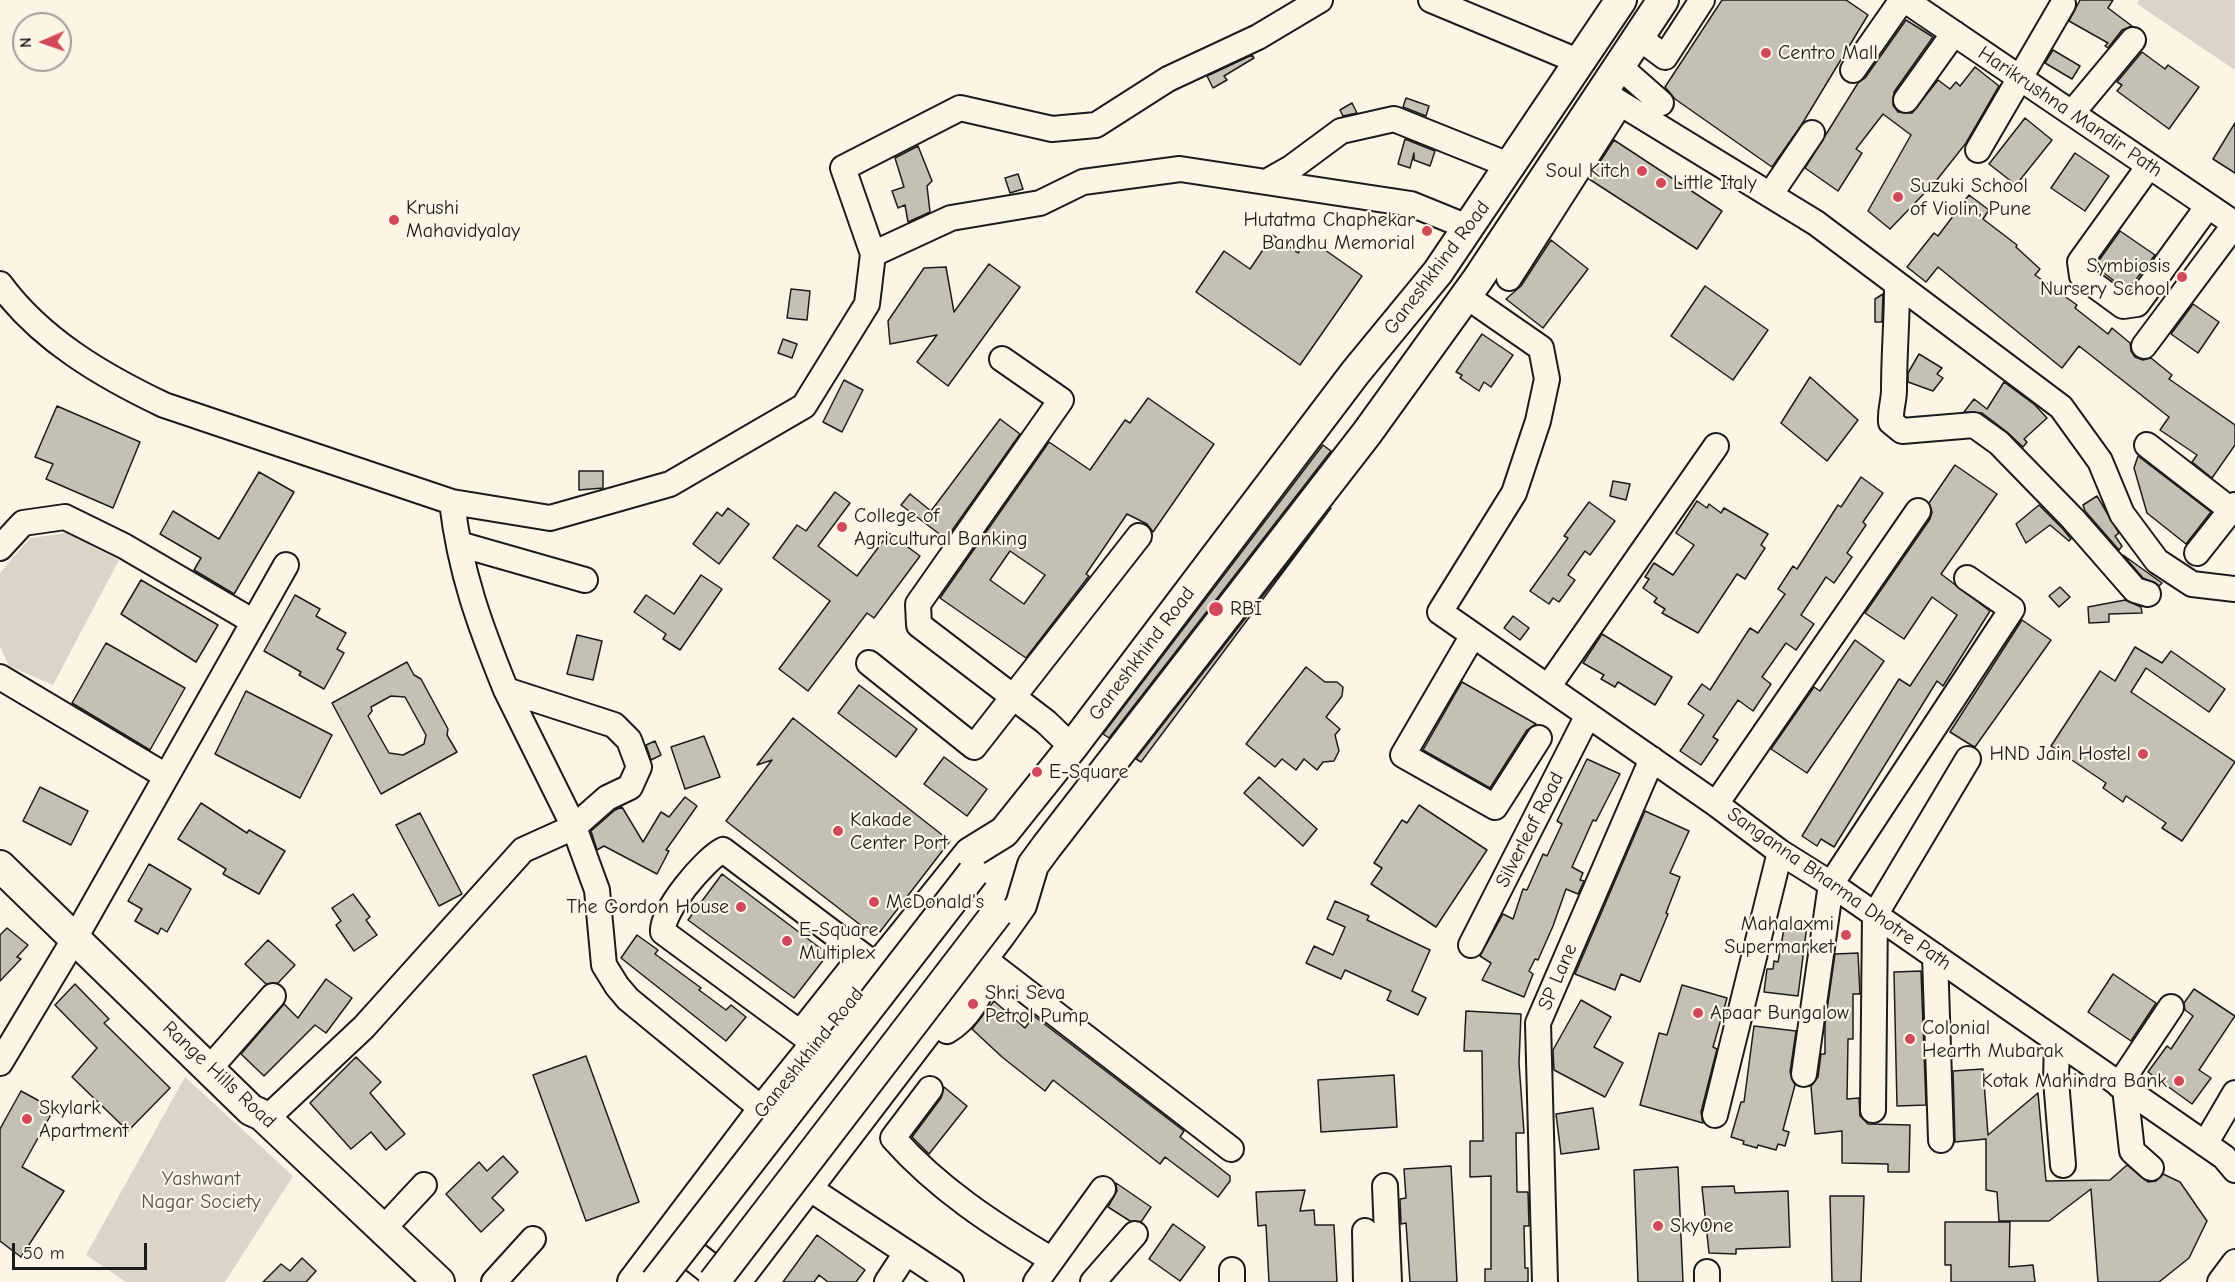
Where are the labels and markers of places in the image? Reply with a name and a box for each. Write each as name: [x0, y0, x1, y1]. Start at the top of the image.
place label: Centro Mall: [1778, 41, 1878, 65]
marker: Centro Mall: [1759, 46, 1773, 60]
place label: Soul Kitch: [1546, 159, 1630, 183]
marker: Soul Kitch: [1635, 164, 1649, 178]
place label: Little Italy: [1673, 171, 1757, 195]
place label: Suzuki School of Violin, Pune: [1910, 174, 2031, 221]
marker: Little Italy: [1654, 176, 1668, 190]
marker: Suzuki School of Violin, Pune: [1891, 190, 1905, 204]
place label: Krushi Mahavidyalay: [406, 196, 520, 243]
place label: Hutatma Chaphekar Bandhu Memorial: [1243, 208, 1415, 255]
marker: Krushi Mahavidyalay: [387, 213, 401, 227]
marker: Hutatma Chaphekar Bandhu Memorial: [1420, 224, 1434, 238]
place label: Symbiosis Nursery School: [2040, 254, 2170, 301]
marker: Symbiosis Nursery School: [2175, 270, 2189, 284]
place label: College of Agricultural Banking: [854, 504, 1027, 551]
marker: College of Agricultural Banking: [835, 520, 849, 534]
place label: RBI: [1230, 597, 1262, 621]
marker: RBI: [1207, 600, 1225, 618]
place label: HND Jain Hostel: [1990, 742, 2131, 766]
marker: HND Jain Hostel: [2136, 747, 2150, 761]
place label: E-Square: [1049, 760, 1128, 784]
marker: E-Square: [1030, 765, 1044, 779]
place label: Kakade Center Port: [850, 808, 948, 855]
marker: Kakade Center Port: [831, 824, 845, 838]
place label: McDonald's: [886, 890, 984, 914]
place label: The Gordon House: [566, 895, 729, 919]
marker: McDonald's: [867, 895, 881, 909]
marker: The Gordon House: [734, 900, 748, 914]
place label: Mahalaxmi Supermarket: [1724, 912, 1834, 959]
place label: E-Square Multiplex: [799, 918, 878, 965]
marker: Mahalaxmi Supermarket: [1839, 928, 1853, 942]
marker: E-Square Multiplex: [780, 934, 794, 948]
place label: Shri Seva Petrol Pump: [985, 981, 1089, 1028]
marker: Shri Seva Petrol Pump: [966, 997, 980, 1011]
place label: Apaar Bungalow: [1710, 1001, 1849, 1025]
marker: Apaar Bungalow: [1691, 1006, 1705, 1020]
place label: Colonial Hearth Mubarak: [1922, 1016, 2063, 1063]
marker: Colonial Hearth Mubarak: [1903, 1032, 1917, 1046]
place label: Kotak Mahindra Bank: [1982, 1069, 2167, 1093]
marker: Kotak Mahindra Bank: [2172, 1074, 2186, 1088]
place label: Skylark Apartment: [39, 1096, 129, 1143]
marker: Skylark Apartment: [20, 1112, 34, 1126]
place label: SkyOne: [1670, 1214, 1734, 1238]
marker: SkyOne: [1651, 1219, 1665, 1233]

